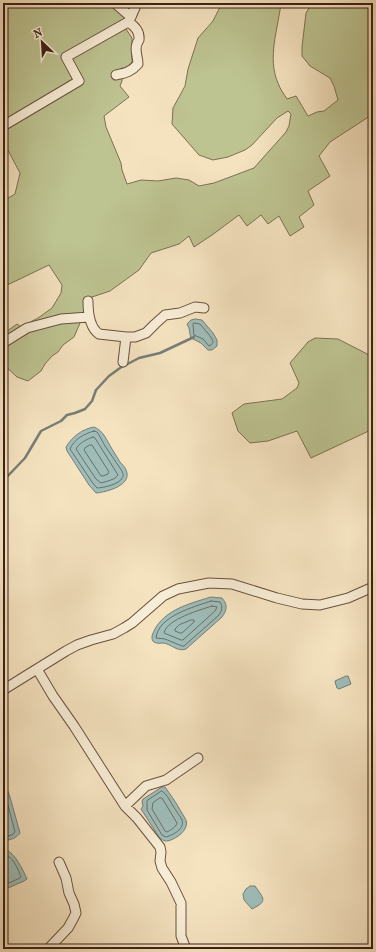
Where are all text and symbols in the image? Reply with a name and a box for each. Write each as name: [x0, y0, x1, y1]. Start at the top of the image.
north arrow: [22, 22, 62, 62]
text: N: [31, 25, 45, 41]

